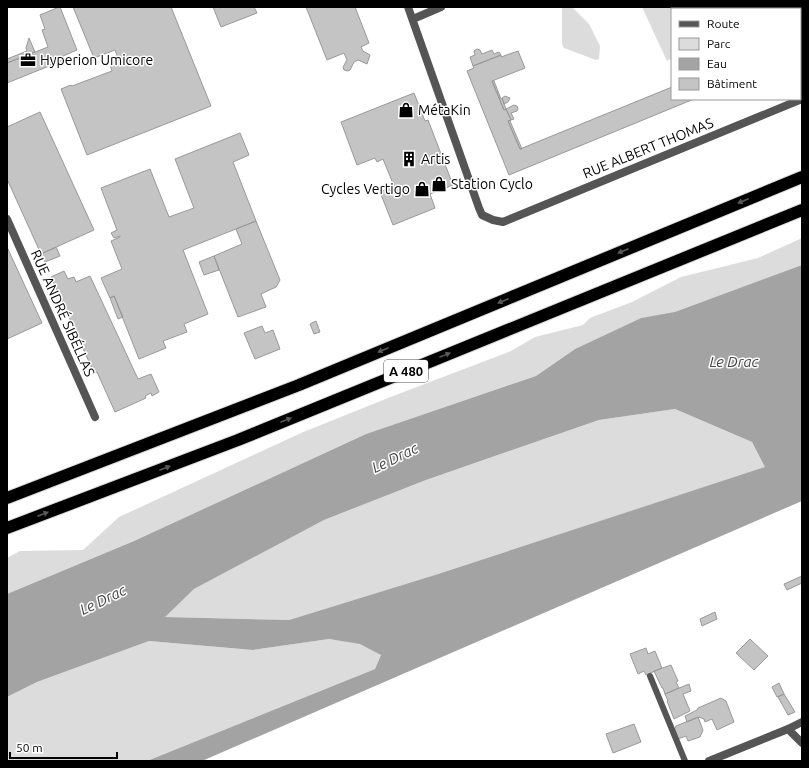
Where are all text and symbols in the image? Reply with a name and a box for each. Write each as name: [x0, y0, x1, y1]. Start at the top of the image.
legend: [671, 8, 801, 100]
text: Route: [707, 17, 740, 30]
text: Parc: [707, 37, 731, 50]
office icon: Hyperion Umicore: [19, 51, 37, 69]
place label: Hyperion Umicore: [40, 52, 153, 68]
text: Eau: [707, 57, 727, 70]
text: Bâtiment: [707, 77, 757, 90]
shop icon: MétaKin: [397, 101, 415, 119]
place label: MétaKin: [418, 102, 471, 118]
street label: RUE ALBERT THOMAS: [580, 114, 716, 182]
building icon: Artis: [400, 150, 418, 168]
place label: Artis: [421, 151, 450, 167]
shop icon: Station Cyclo: [430, 175, 448, 193]
place label: Station Cyclo: [451, 176, 533, 192]
shop icon: Cycles Vertigo: [413, 180, 431, 198]
place label: Cycles Vertigo: [321, 181, 410, 197]
one-way arrow: [738, 198, 749, 204]
street label: RUE ANDRÉ SIBÉLLAS: [28, 247, 99, 379]
one-way arrow: [618, 248, 629, 254]
one-way arrow: [497, 298, 509, 304]
one-way arrow: [377, 348, 389, 354]
one-way arrow: [440, 352, 452, 358]
water label: Le Drac: [709, 353, 759, 370]
road number: A 480: [384, 360, 428, 382]
one-way arrow: [281, 417, 293, 423]
water label: Le Drac: [369, 439, 421, 476]
one-way arrow: [159, 464, 171, 470]
one-way arrow: [38, 510, 50, 516]
water label: Le Drac: [77, 581, 129, 618]
scale bar: [10, 734, 117, 760]
text: 50 m: [16, 741, 43, 754]

